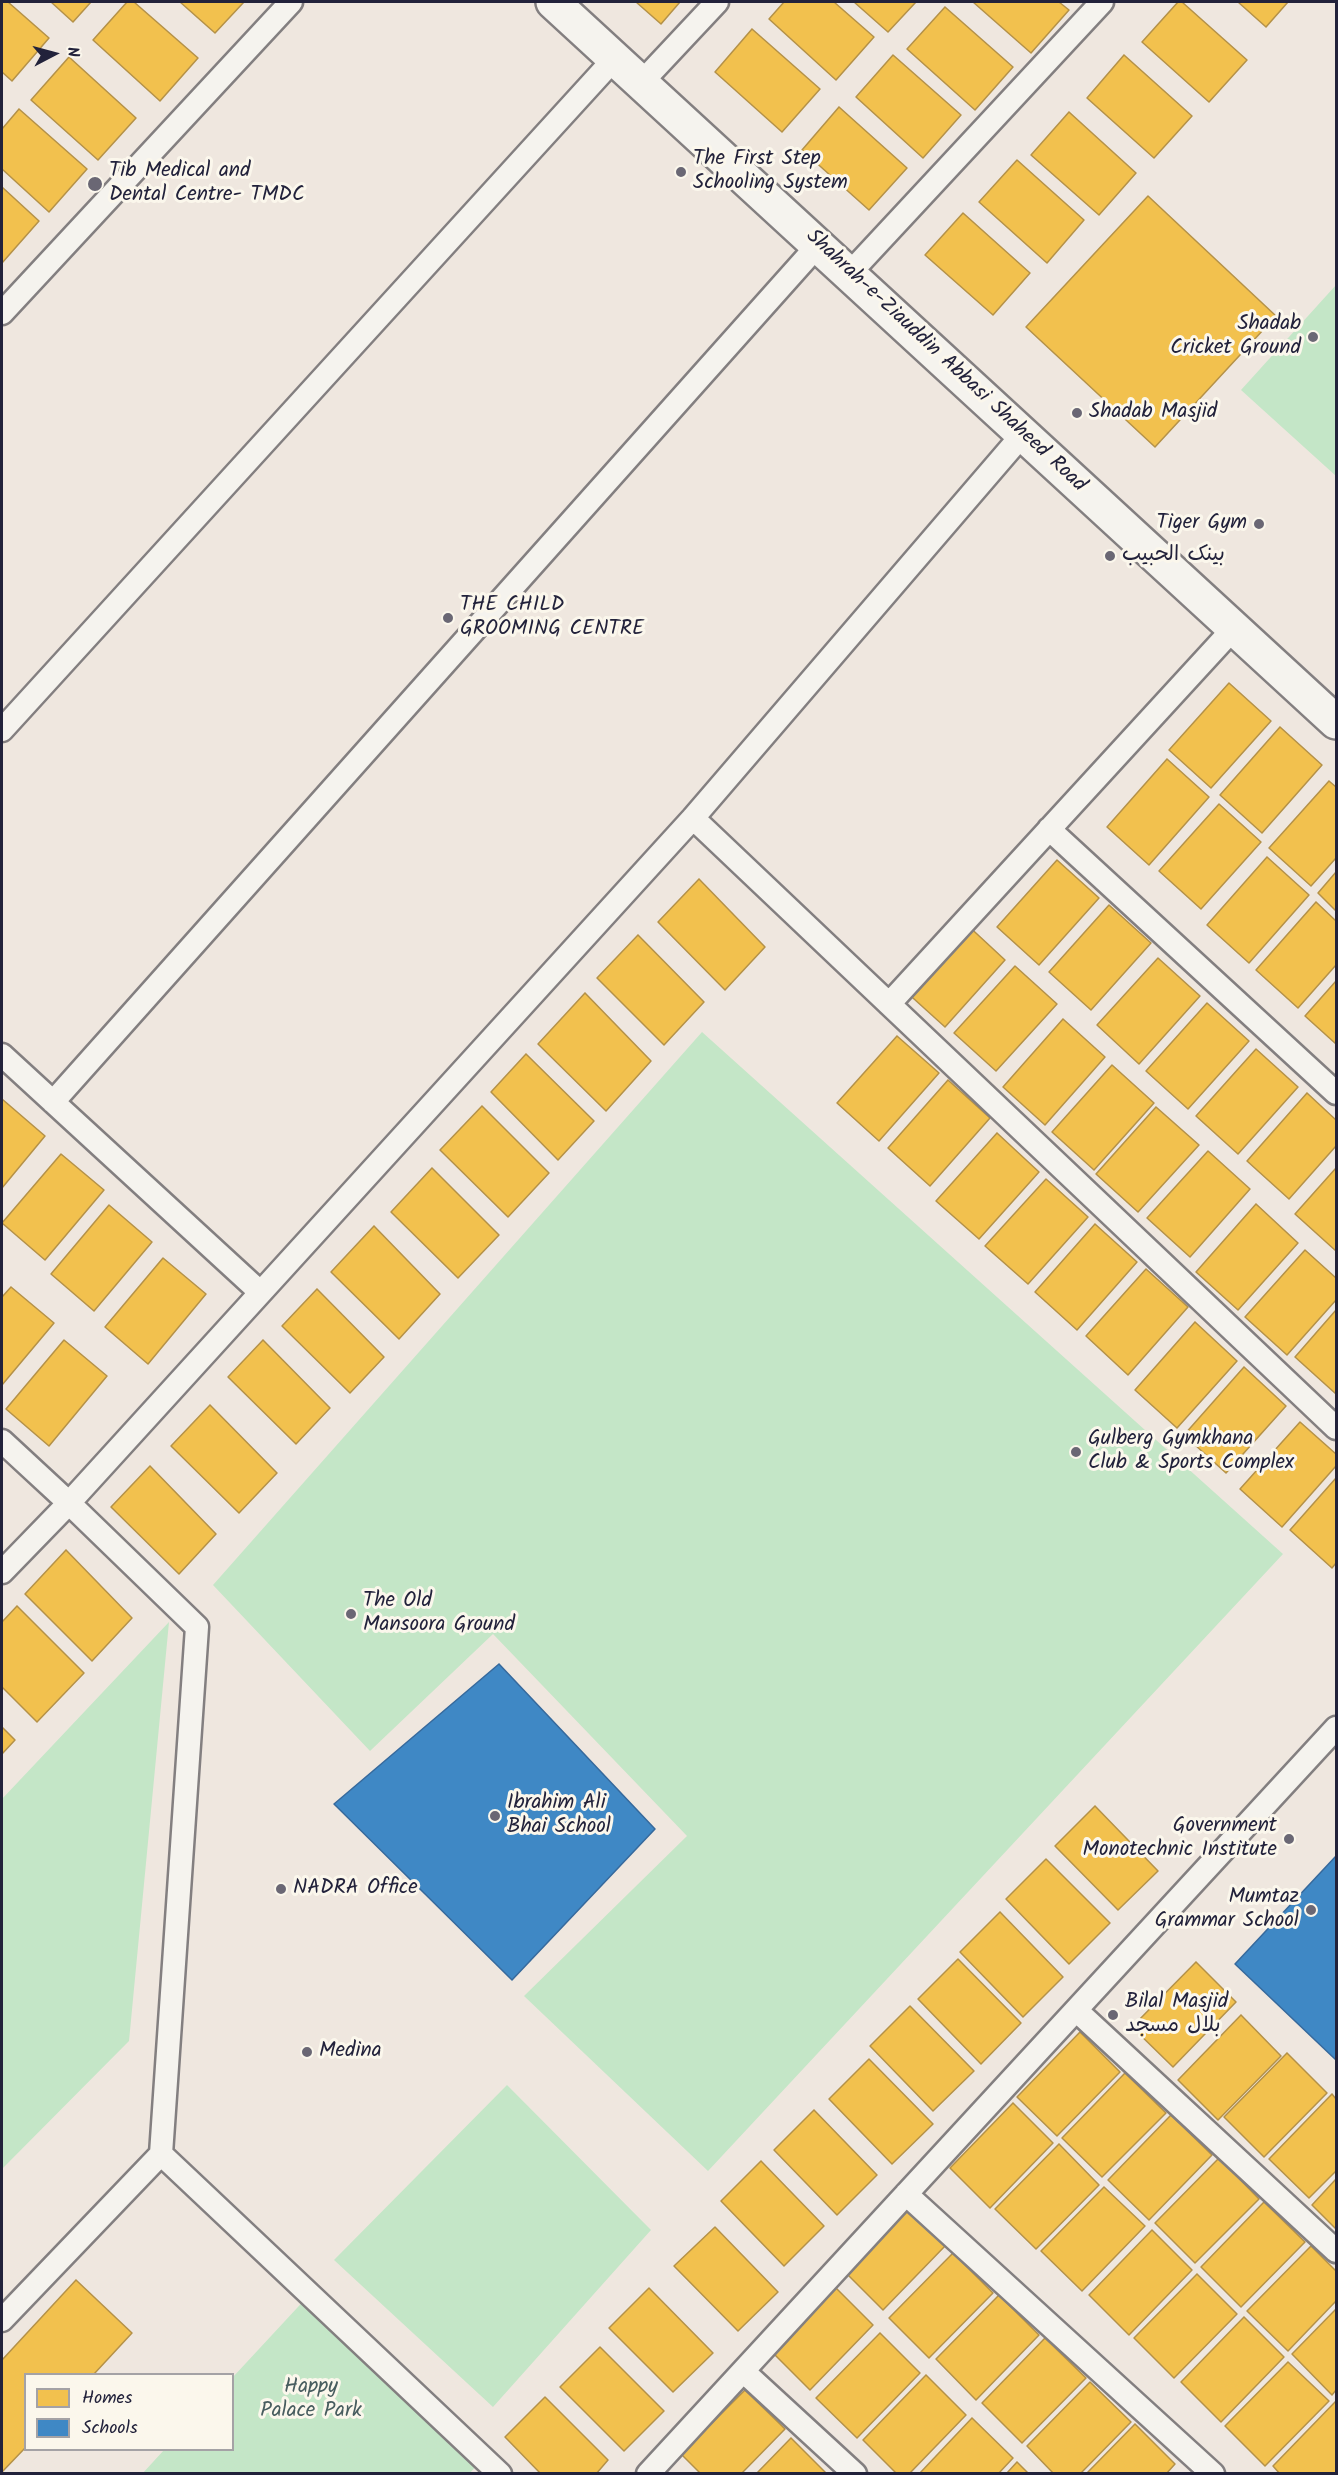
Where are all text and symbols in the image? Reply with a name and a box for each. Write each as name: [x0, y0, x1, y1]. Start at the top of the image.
north arrow: [24, 24, 84, 84]
text: N: [59, 46, 85, 58]
place label: The First Step Schooling System: [693, 147, 848, 197]
place label: Tib Medical and Dental Centre- TMDC: [109, 159, 304, 209]
marker: The First Step Schooling System: [674, 165, 688, 179]
marker: Tib Medical and Dental Centre- TMDC: [86, 175, 104, 193]
street label: Shahrah-e-Ziauddin Abbasi Shaheed Road: [800, 225, 1090, 499]
place label: Shadab Cricket Ground: [1170, 312, 1301, 362]
marker: Shadab Cricket Ground: [1306, 330, 1320, 344]
place label: Shadab Masjid: [1089, 400, 1217, 426]
marker: Shadab Masjid: [1070, 406, 1084, 420]
place label: Tiger Gym: [1157, 511, 1247, 537]
marker: Tiger Gym: [1252, 517, 1266, 531]
place label: بينک الحبيب: [1122, 543, 1225, 569]
marker: بينک الحبيب: [1103, 549, 1117, 563]
place label: THE CHILD GROOMING CENTRE: [460, 593, 644, 643]
marker: THE CHILD GROOMING CENTRE: [441, 611, 455, 625]
place label: Gulberg Gymkhana Club & Sports Complex: [1088, 1427, 1294, 1477]
marker: Gulberg Gymkhana Club & Sports Complex: [1069, 1445, 1083, 1459]
place label: The Old Mansoora Ground: [363, 1589, 515, 1639]
marker: The Old Mansoora Ground: [344, 1607, 358, 1621]
place label: Ibrahim Ali Bhai School: [507, 1791, 611, 1841]
marker: Ibrahim Ali Bhai School: [488, 1809, 502, 1823]
place label: Government Monotechnic Institute: [1082, 1814, 1277, 1864]
marker: Government Monotechnic Institute: [1282, 1832, 1296, 1846]
place label: NADRA Office: [293, 1876, 418, 1902]
marker: NADRA Office: [274, 1882, 288, 1896]
place label: Mumtaz Grammar School: [1155, 1885, 1299, 1935]
marker: Mumtaz Grammar School: [1304, 1903, 1318, 1917]
place label: Bilal Masjid بلال مسجد: [1125, 1990, 1228, 2040]
marker: Bilal Masjid بلال مسجد: [1106, 2008, 1120, 2022]
place label: Medina: [319, 2039, 382, 2065]
marker: Medina: [300, 2045, 314, 2059]
legend: [24, 2373, 234, 2451]
park label: Happy Palace Park: [260, 2375, 362, 2425]
text: Homes: [82, 2384, 132, 2413]
text: Schools: [82, 2414, 138, 2443]

